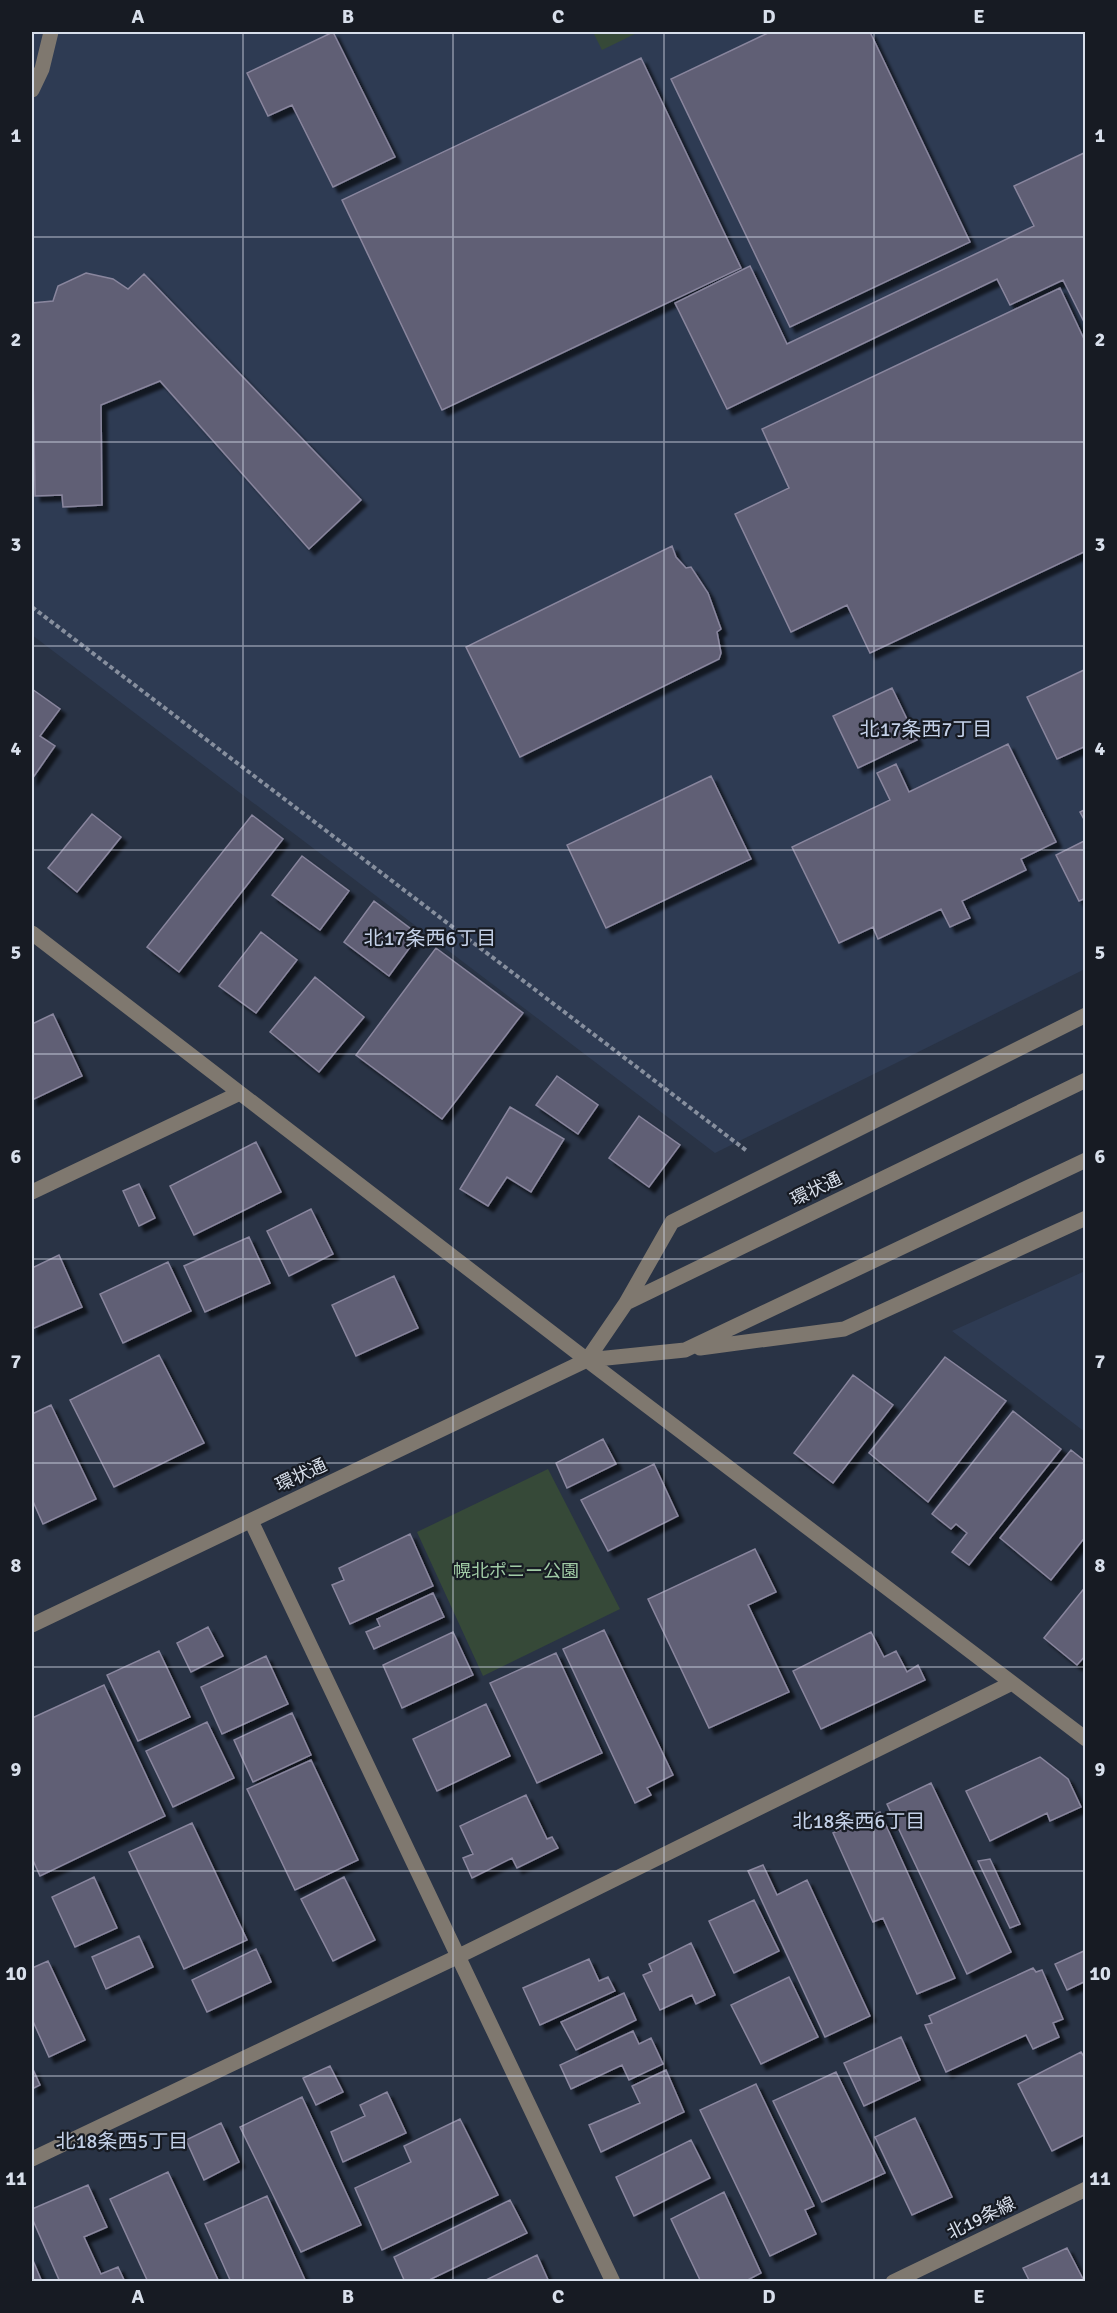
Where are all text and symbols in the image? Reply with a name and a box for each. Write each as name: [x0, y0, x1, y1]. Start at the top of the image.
text: A: [132, 4, 145, 29]
text: B: [342, 4, 354, 29]
text: C: [552, 4, 564, 29]
text: D: [762, 4, 776, 29]
text: E: [973, 4, 985, 29]
text: 1: [11, 123, 22, 148]
text: 1: [1095, 123, 1106, 148]
text: 2: [11, 327, 21, 352]
text: 2: [1095, 327, 1105, 352]
text: 3: [11, 532, 21, 557]
text: 3: [1095, 532, 1105, 557]
district label: 北17条西7丁目: [860, 717, 992, 742]
text: 4: [11, 736, 22, 761]
text: 4: [1095, 736, 1106, 761]
district label: 北17条西6丁目: [364, 926, 496, 951]
text: 5: [11, 940, 21, 965]
text: 5: [1095, 940, 1105, 965]
text: 6: [11, 1144, 22, 1169]
text: 6: [1095, 1144, 1106, 1169]
street label: 環状通: [787, 1167, 845, 1211]
text: 7: [11, 1349, 22, 1374]
text: 7: [1095, 1349, 1106, 1374]
street label: 環状通: [272, 1454, 330, 1496]
text: 8: [11, 1553, 22, 1578]
text: 8: [1095, 1553, 1106, 1578]
park label: 幌北ポニー公園: [453, 1560, 579, 1582]
text: 9: [11, 1757, 22, 1782]
text: 9: [1095, 1757, 1106, 1782]
district label: 北18条西6丁目: [793, 1809, 925, 1834]
text: 10: [5, 1961, 27, 1986]
text: 10: [1089, 1961, 1111, 1986]
district label: 北18条西5丁目: [56, 2129, 188, 2154]
text: 11: [5, 2166, 27, 2191]
text: 11: [1089, 2166, 1111, 2191]
street label: 北19条線: [943, 2192, 1019, 2244]
text: A: [132, 2284, 145, 2309]
text: B: [342, 2284, 354, 2309]
text: C: [552, 2284, 564, 2309]
text: D: [762, 2284, 776, 2309]
text: E: [973, 2284, 985, 2309]

